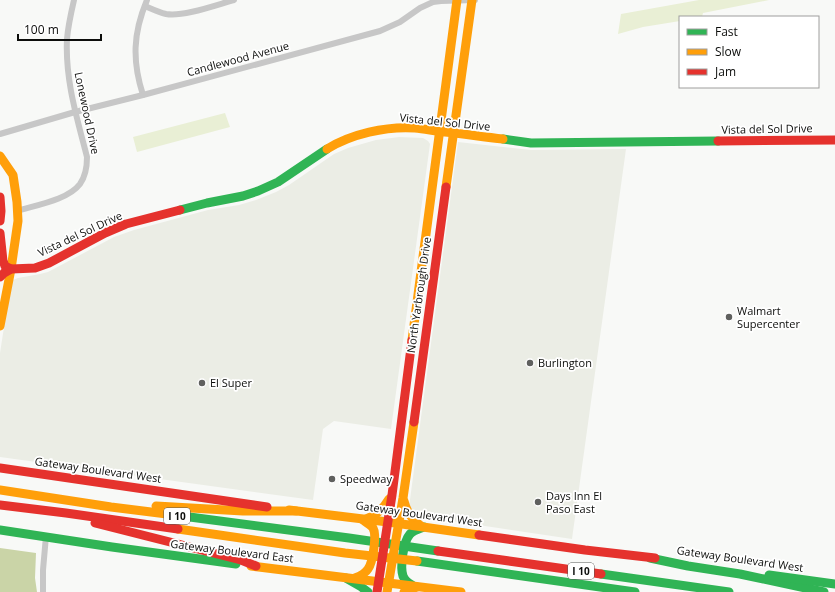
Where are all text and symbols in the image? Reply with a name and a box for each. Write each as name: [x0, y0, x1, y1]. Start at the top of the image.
scale bar: [18, 16, 101, 42]
legend: [679, 16, 819, 88]
text: 100 m: [24, 21, 59, 38]
text: Fast: [715, 23, 738, 40]
street label: Candlewood Avenue: [185, 38, 291, 79]
text: Slow: [715, 43, 742, 60]
text: Jam: [714, 63, 736, 80]
street label: Lonewood Drive: [71, 70, 104, 155]
street label: Vista del Sol Drive: [399, 109, 491, 134]
street label: Vista del Sol Drive: [721, 120, 813, 137]
street label: Vista del Sol Drive: [35, 207, 124, 260]
street label: North Yarbrough Drive: [403, 236, 434, 354]
place label: Walmart Supercenter: [737, 303, 800, 331]
marker: Walmart Supercenter: [724, 312, 734, 322]
place label: Burlington: [538, 355, 592, 370]
marker: Burlington: [525, 358, 535, 368]
place label: El Super: [210, 375, 252, 390]
marker: El Super: [197, 378, 207, 388]
street label: Gateway Boulevard West: [34, 453, 162, 486]
place label: Speedway: [340, 471, 392, 486]
marker: Speedway: [327, 474, 337, 484]
place label: Days Inn El Paso East: [546, 488, 602, 516]
street label: Gateway Boulevard West: [355, 497, 483, 530]
marker: Days Inn El Paso East: [533, 497, 543, 507]
road number: I 10: [164, 508, 190, 524]
street label: Gateway Boulevard East: [170, 536, 294, 565]
street label: Gateway Boulevard West: [676, 542, 804, 575]
road number: I 10: [568, 563, 594, 579]

